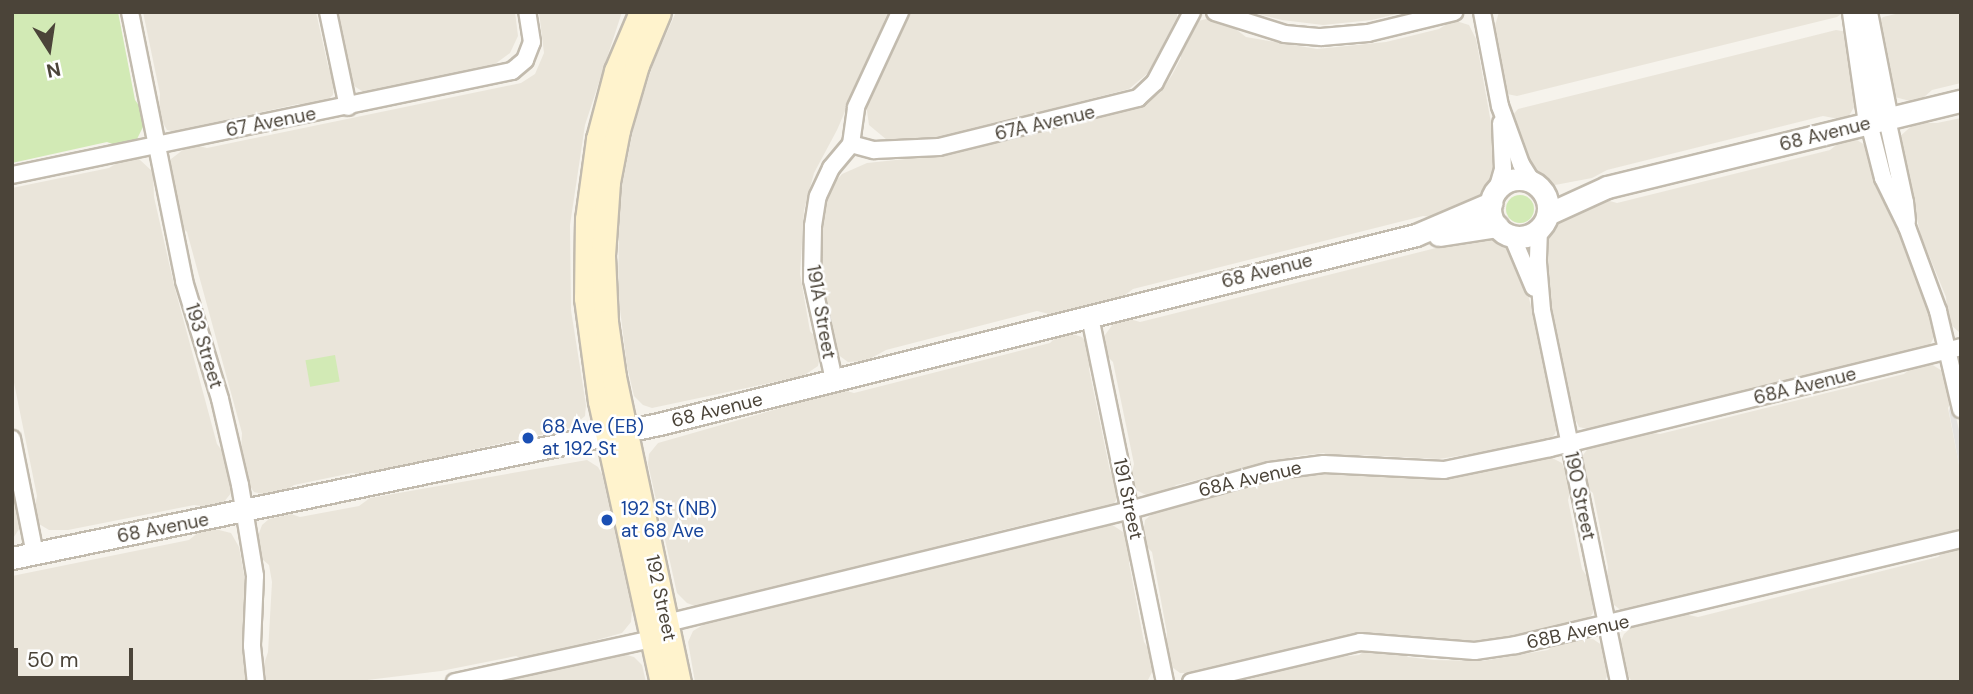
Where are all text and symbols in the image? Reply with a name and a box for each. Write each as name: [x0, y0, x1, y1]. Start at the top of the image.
north arrow: [14, 14, 84, 84]
text: N: [44, 56, 63, 84]
street label: 67A Avenue: [993, 100, 1097, 146]
street label: 67 Avenue: [224, 102, 318, 142]
street label: 68 Avenue: [1777, 112, 1873, 156]
street label: 68 Avenue: [1219, 249, 1315, 293]
street label: 191A Street: [802, 263, 840, 361]
street label: 193 Street: [180, 301, 228, 391]
street label: 68A Avenue: [1751, 362, 1859, 410]
street label: 68 Avenue: [669, 388, 765, 432]
place label: 68 Ave (EB) at 192 St: [542, 416, 644, 460]
marker: 68 Ave (EB) at 192 St: [520, 430, 536, 446]
street label: 190 Street: [1560, 450, 1600, 542]
street label: 191 Street: [1108, 456, 1148, 542]
street label: 68A Avenue: [1196, 456, 1304, 502]
place label: 192 St (NB) at 68 Ave: [621, 498, 717, 542]
street label: 68 Avenue: [115, 508, 211, 548]
marker: 192 St (NB) at 68 Ave: [599, 512, 615, 528]
street label: 192 Street: [641, 553, 681, 643]
street label: 68B Avenue: [1524, 610, 1632, 654]
scale bar: [18, 634, 136, 678]
text: 50 m: [27, 646, 78, 674]

